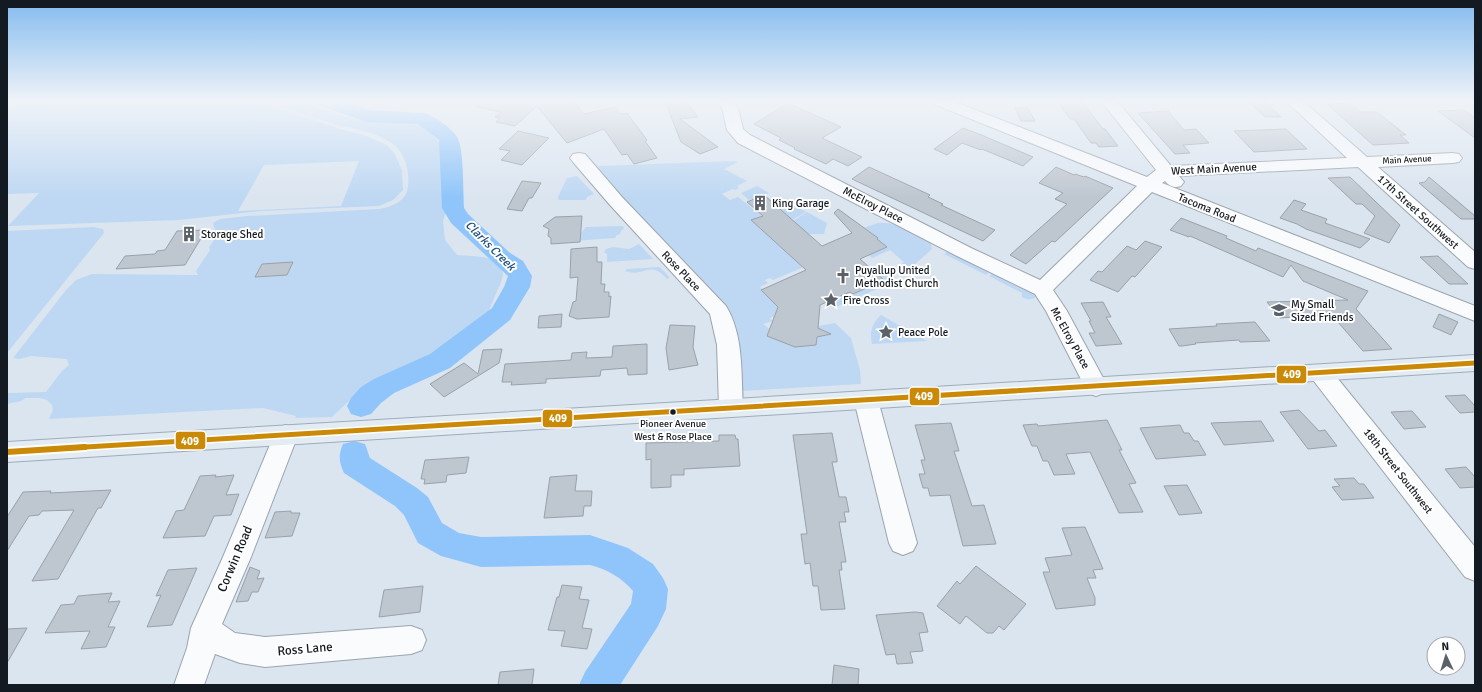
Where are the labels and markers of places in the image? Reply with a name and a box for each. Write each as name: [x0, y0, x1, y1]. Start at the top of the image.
building icon: King Garage: [751, 194, 769, 212]
place label: King Garage: [772, 197, 829, 210]
building icon: Storage Shed: [180, 225, 198, 243]
place label: Storage Shed: [201, 228, 263, 241]
place label: Puyallup United Methodist Church: [855, 264, 938, 290]
church icon: Puyallup United Methodist Church: [834, 267, 852, 285]
place icon: Fire Cross: [822, 291, 840, 309]
place label: Fire Cross: [843, 294, 890, 307]
place label: My Small Sized Friends: [1291, 298, 1354, 324]
school or university icon: My Small Sized Friends: [1270, 301, 1288, 319]
place icon: Peace Pole: [877, 323, 895, 341]
place label: Peace Pole: [898, 326, 948, 339]
marker: Pioneer Avenue West & Rose Place: [668, 407, 678, 417]
place label: Pioneer Avenue West & Rose Place: [634, 418, 712, 443]

